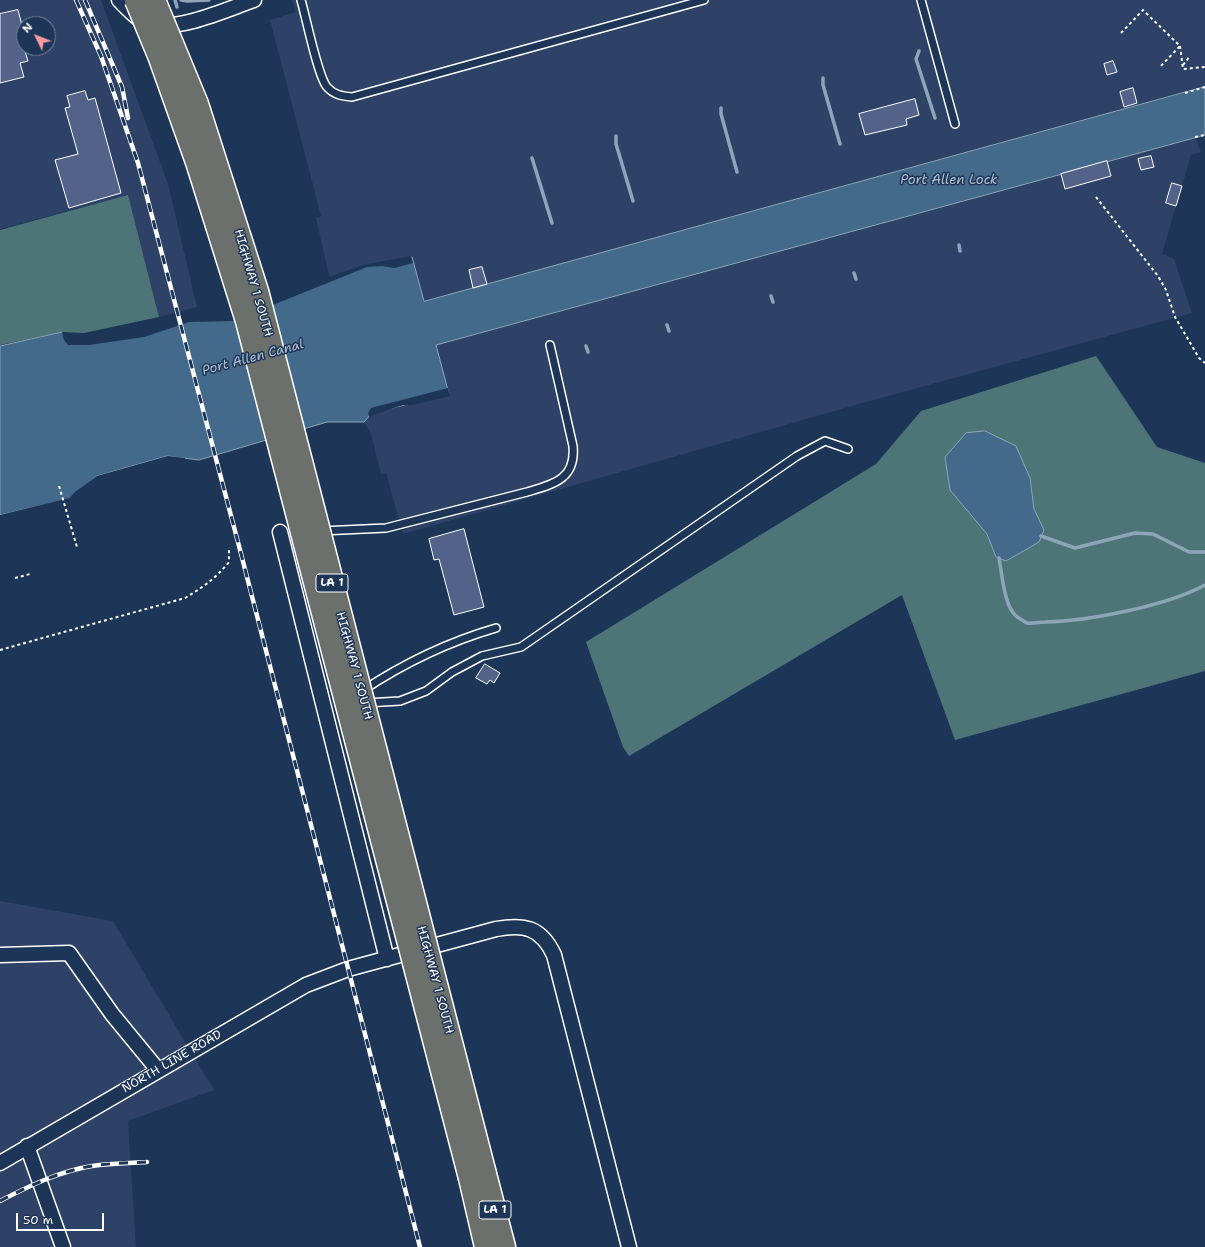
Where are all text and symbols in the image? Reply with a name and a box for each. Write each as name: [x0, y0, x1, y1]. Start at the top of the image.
north arrow: [16, 16, 56, 56]
text: N: [19, 20, 36, 36]
water label: Port Allen Lock: [900, 173, 998, 189]
street label: HIGHWAY 1 SOUTH: [231, 228, 275, 338]
water label: Port Allen Canal: [201, 337, 305, 379]
road number: LA 1: [316, 574, 348, 592]
street label: HIGHWAY 1 SOUTH: [333, 610, 375, 722]
street label: HIGHWAY 1 SOUTH: [414, 924, 456, 1036]
street label: NORTH LINE ROAD: [120, 1028, 224, 1096]
road number: LA 1: [479, 1201, 511, 1219]
scale bar: [18, 1205, 106, 1231]
text: 50 m: [23, 1212, 53, 1228]

